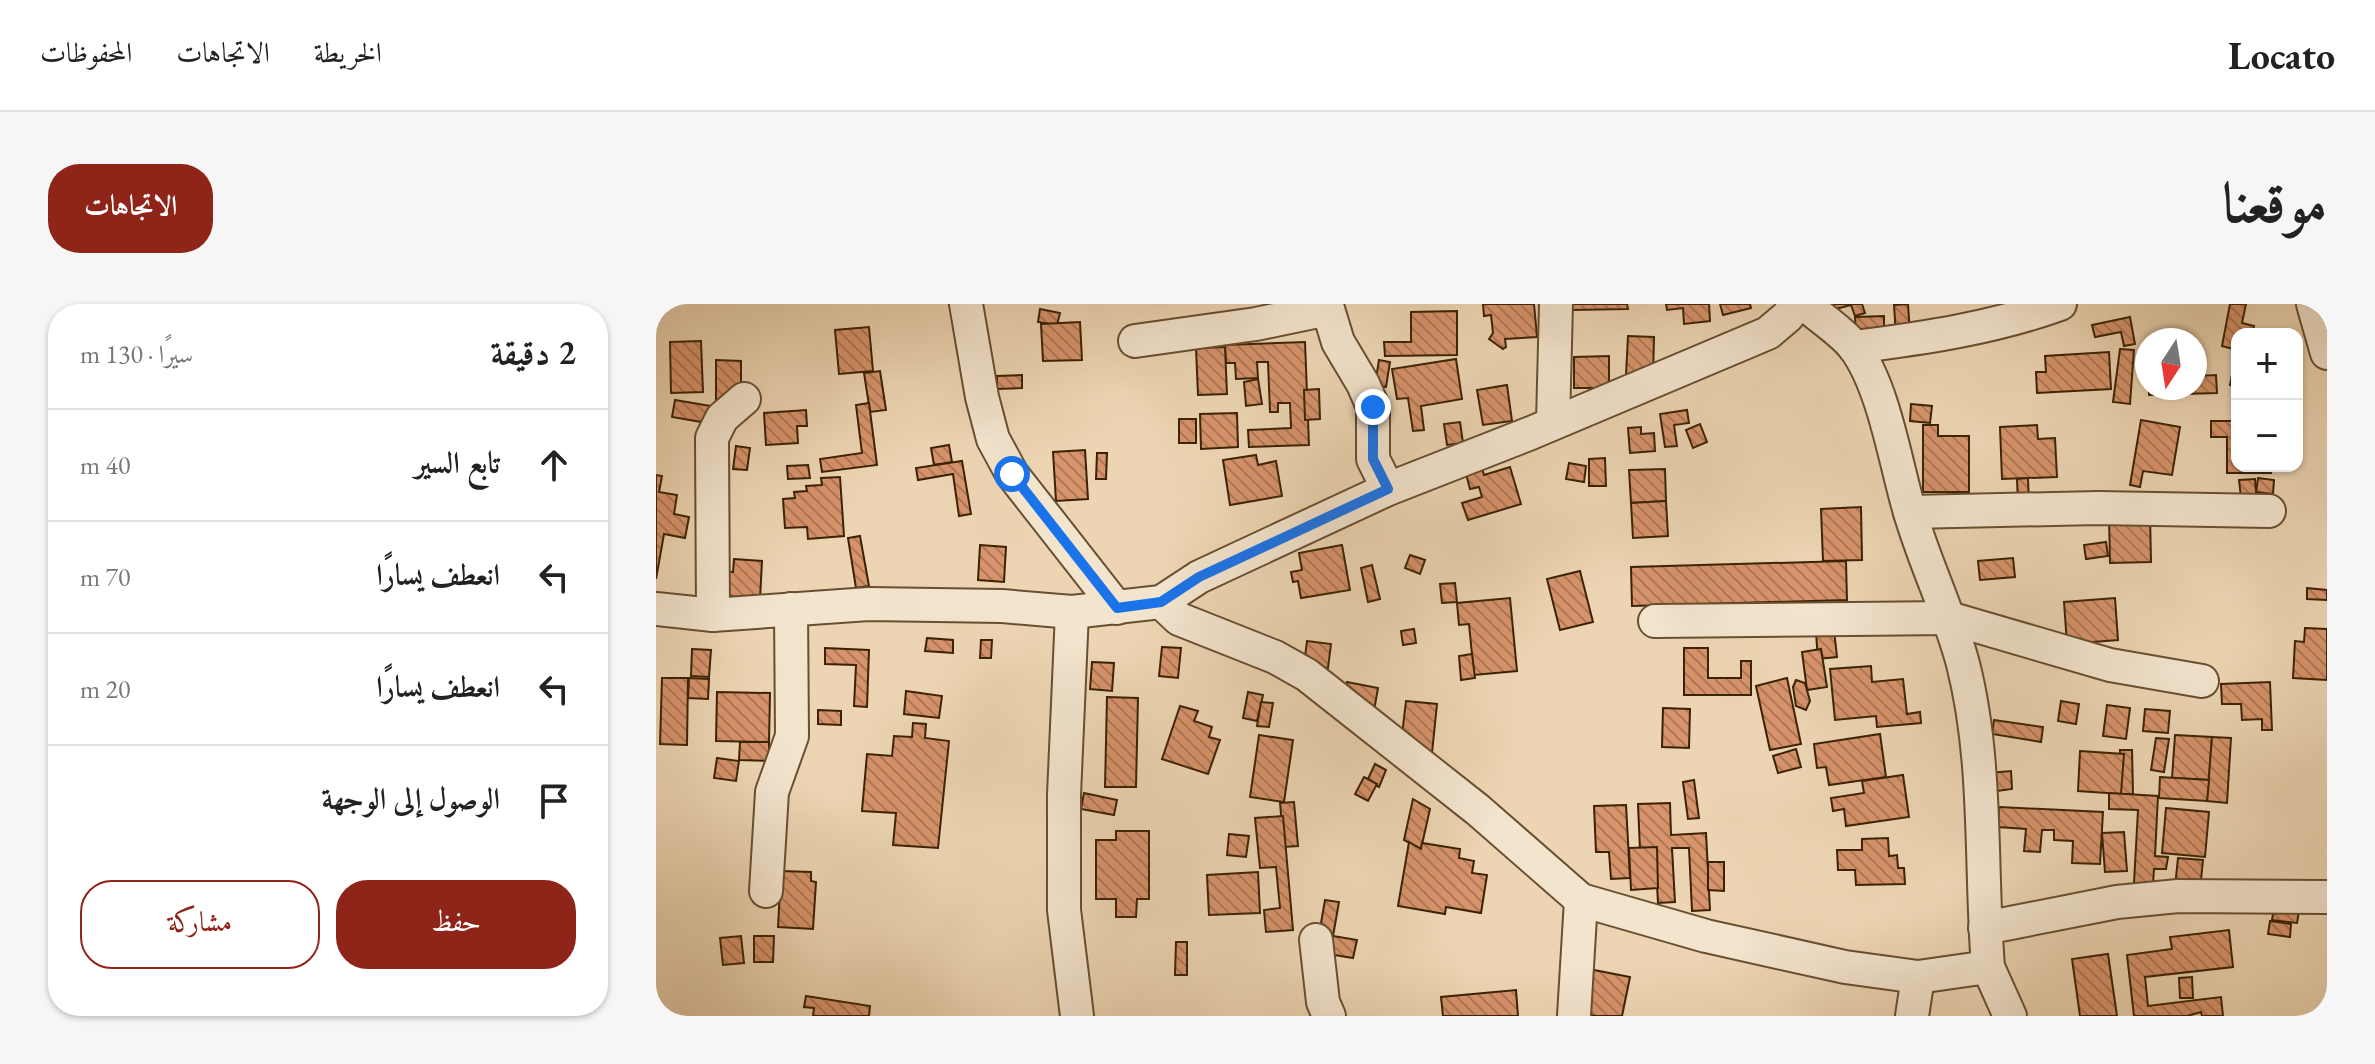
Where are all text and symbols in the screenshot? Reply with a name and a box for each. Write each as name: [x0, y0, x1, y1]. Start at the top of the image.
text: Locato: [2228, 31, 2335, 80]
text: المحفوظات: [40, 34, 132, 70]
text: الاتجاهات: [176, 34, 270, 70]
text: الخريطة: [314, 34, 382, 70]
button: الاتجاهات: [48, 164, 213, 253]
text: موقعنا: [2222, 166, 2327, 239]
north arrow: [2135, 328, 2207, 400]
map controls: [2231, 328, 2303, 472]
button: +: [2231, 328, 2303, 400]
text: 2 دقيقة: [491, 330, 576, 374]
text: سيرًا · 130 m: [80, 337, 193, 371]
route end: [1355, 389, 1391, 425]
button: −: [2231, 400, 2303, 472]
text: تابع السير: [415, 443, 500, 482]
icon: ahead: [532, 443, 576, 487]
text: 40 m: [80, 448, 130, 482]
route start: [994, 456, 1030, 492]
text: انعطف يسارًا: [376, 555, 500, 594]
icon: left: [532, 555, 576, 599]
text: 70 m: [80, 560, 130, 594]
text: انعطف يسارًا: [376, 667, 500, 706]
icon: left: [532, 667, 576, 711]
text: 20 m: [80, 672, 130, 706]
text: الوصول إلى الوجهة: [321, 779, 500, 818]
icon: arrive: [532, 779, 576, 823]
button: مشاركة: [80, 880, 320, 969]
button: حفظ: [336, 880, 576, 969]

